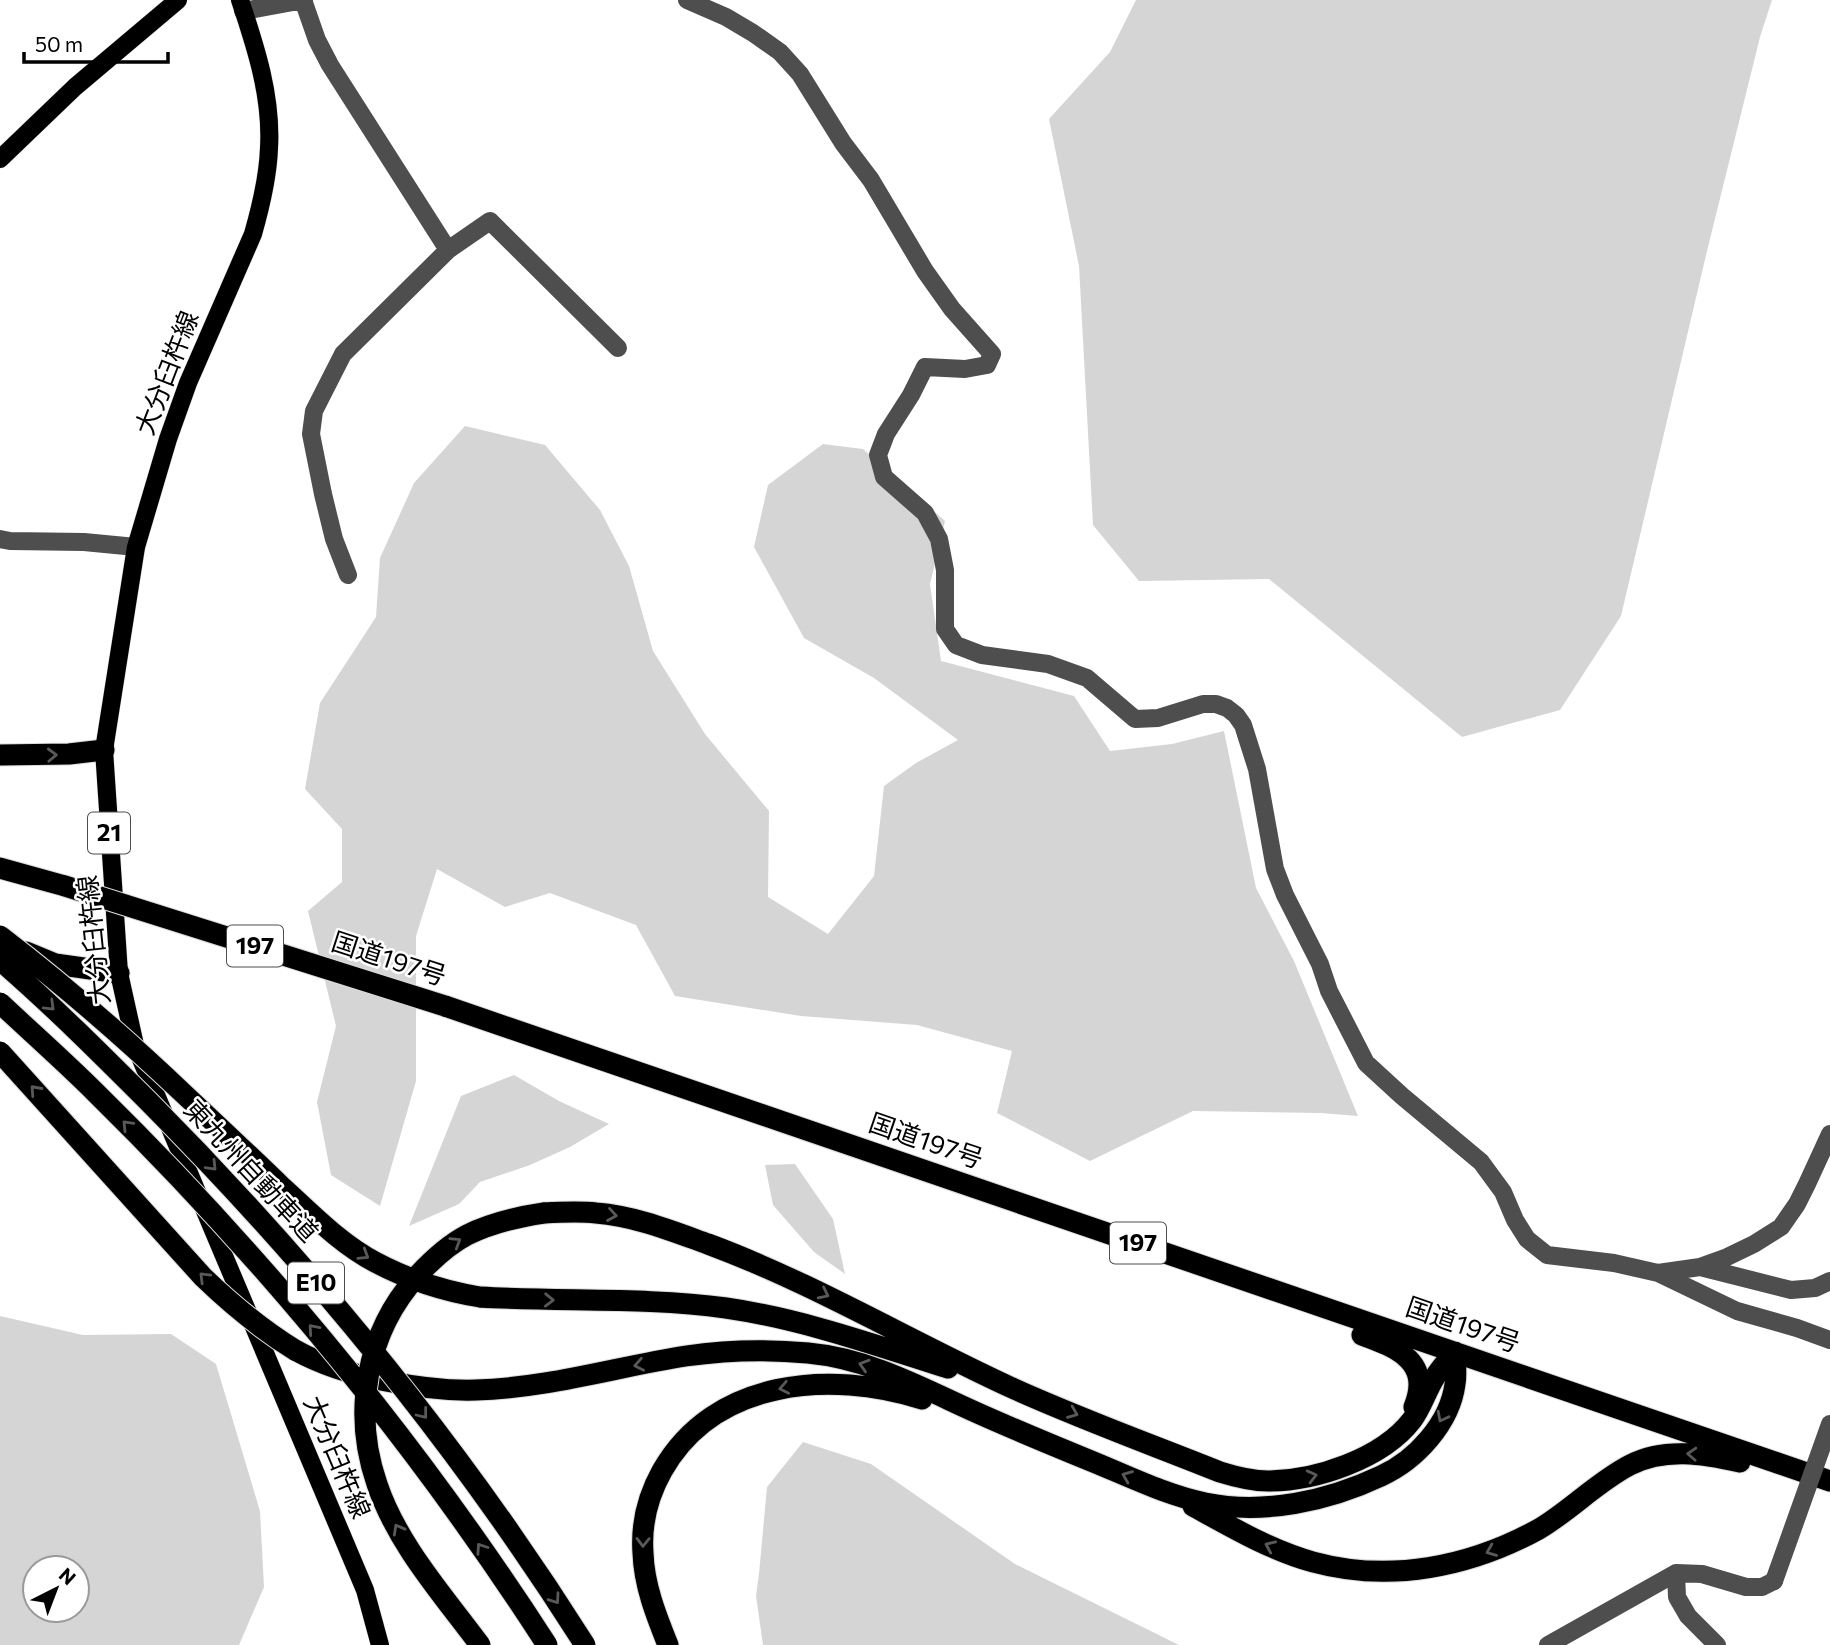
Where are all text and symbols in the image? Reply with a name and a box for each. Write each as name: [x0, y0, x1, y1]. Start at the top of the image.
scale bar: [24, 21, 168, 65]
text: 50 m: [35, 31, 83, 56]
street label: 大分臼杵線: [128, 306, 203, 439]
one-way arrow: [47, 747, 58, 762]
road number: 21: [88, 812, 130, 854]
street label: 大分臼杵線: [70, 874, 115, 1006]
street label: 国道197号: [328, 925, 451, 991]
road number: 197: [227, 926, 283, 966]
one-way arrow: [42, 998, 55, 1011]
one-way arrow: [31, 1085, 43, 1098]
street label: 東九州自動車道: [179, 1093, 326, 1247]
street label: 国道197号: [865, 1106, 988, 1174]
one-way arrow: [122, 1120, 135, 1133]
one-way arrow: [204, 1158, 216, 1171]
one-way arrow: [606, 1207, 617, 1222]
road number: 197: [1110, 1223, 1166, 1264]
one-way arrow: [449, 1237, 462, 1250]
one-way arrow: [357, 1247, 370, 1260]
road number: E10: [288, 1262, 344, 1303]
one-way arrow: [199, 1273, 212, 1286]
one-way arrow: [817, 1285, 829, 1299]
street label: 国道197号: [1402, 1290, 1525, 1358]
one-way arrow: [544, 1292, 554, 1308]
one-way arrow: [309, 1324, 321, 1337]
one-way arrow: [633, 1357, 645, 1372]
one-way arrow: [859, 1358, 871, 1373]
one-way arrow: [778, 1380, 790, 1395]
street label: 大分臼杵線: [299, 1391, 378, 1522]
one-way arrow: [1067, 1404, 1079, 1418]
one-way arrow: [415, 1405, 427, 1418]
one-way arrow: [1437, 1410, 1451, 1423]
one-way arrow: [1686, 1447, 1697, 1462]
one-way arrow: [1306, 1469, 1318, 1484]
one-way arrow: [1122, 1470, 1135, 1484]
one-way arrow: [393, 1524, 406, 1537]
one-way arrow: [635, 1538, 651, 1548]
one-way arrow: [1265, 1540, 1277, 1554]
one-way arrow: [1486, 1542, 1498, 1556]
one-way arrow: [477, 1543, 489, 1556]
north arrow: [21, 1554, 91, 1624]
text: N: [55, 1563, 81, 1589]
one-way arrow: [547, 1591, 559, 1604]

